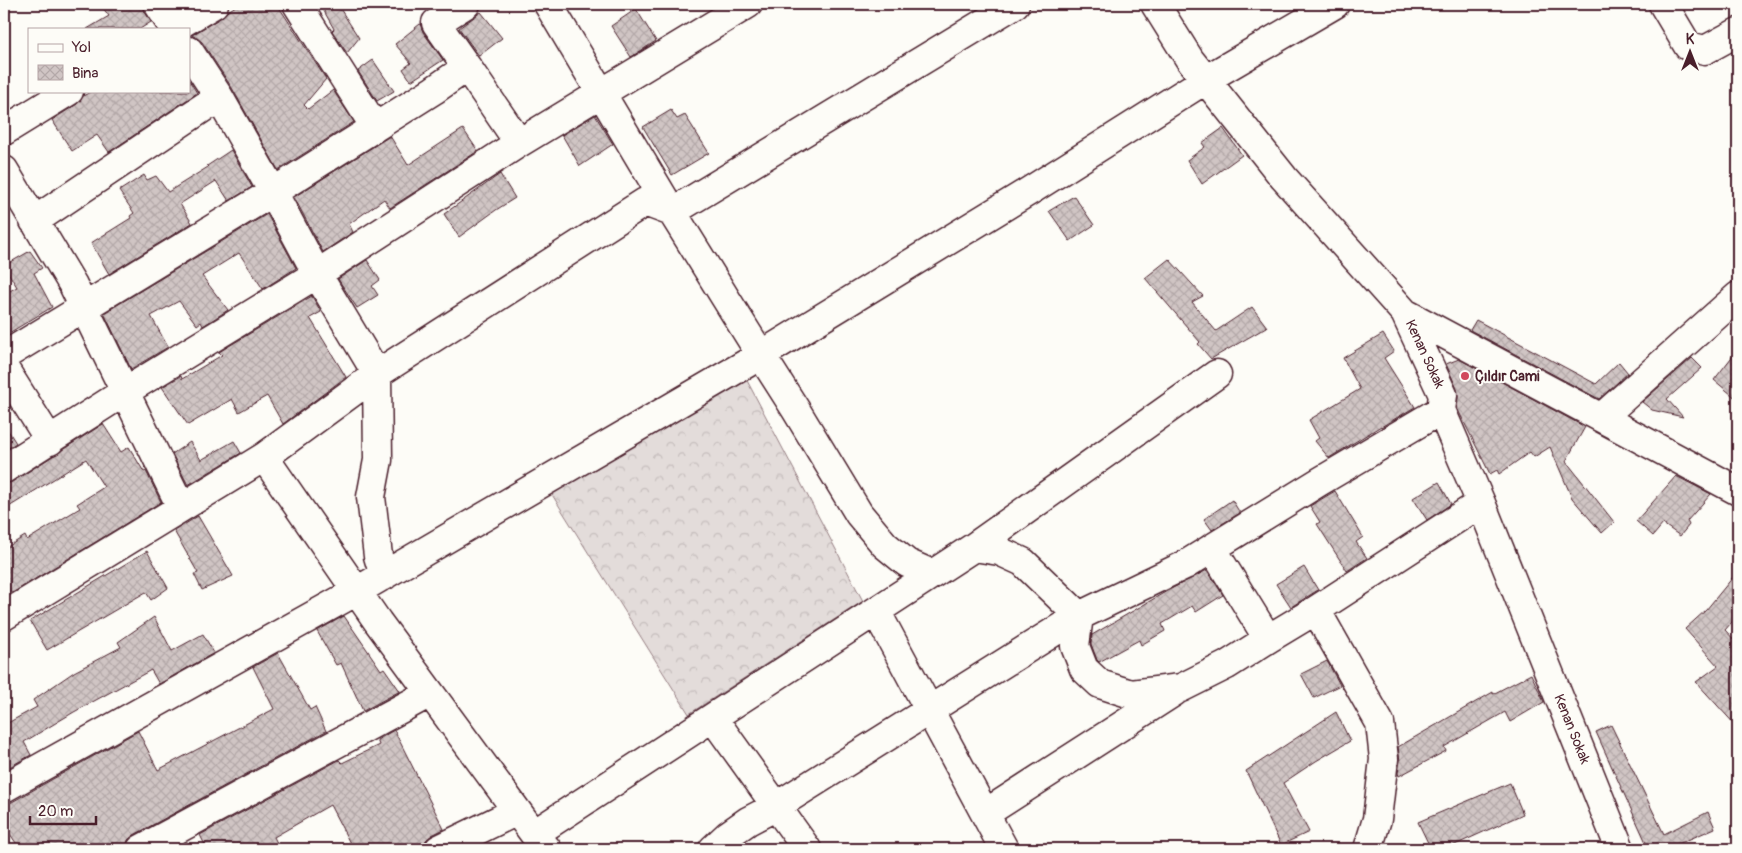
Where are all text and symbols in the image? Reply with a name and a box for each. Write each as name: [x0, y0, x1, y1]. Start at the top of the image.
legend: [28, 28, 190, 92]
north arrow: [1664, 28, 1714, 78]
text: K: [1686, 31, 1695, 48]
text: Yol: [71, 38, 91, 57]
text: Bina: [72, 64, 99, 83]
street label: Kenan Sokak: [1402, 317, 1448, 391]
place label: Çıldır Cami: [1475, 368, 1540, 385]
marker: Çıldır Cami: [1459, 370, 1471, 382]
street label: Kenan Sokak: [1550, 692, 1594, 767]
scale bar: [30, 793, 96, 825]
text: 20 m: [38, 802, 73, 821]

